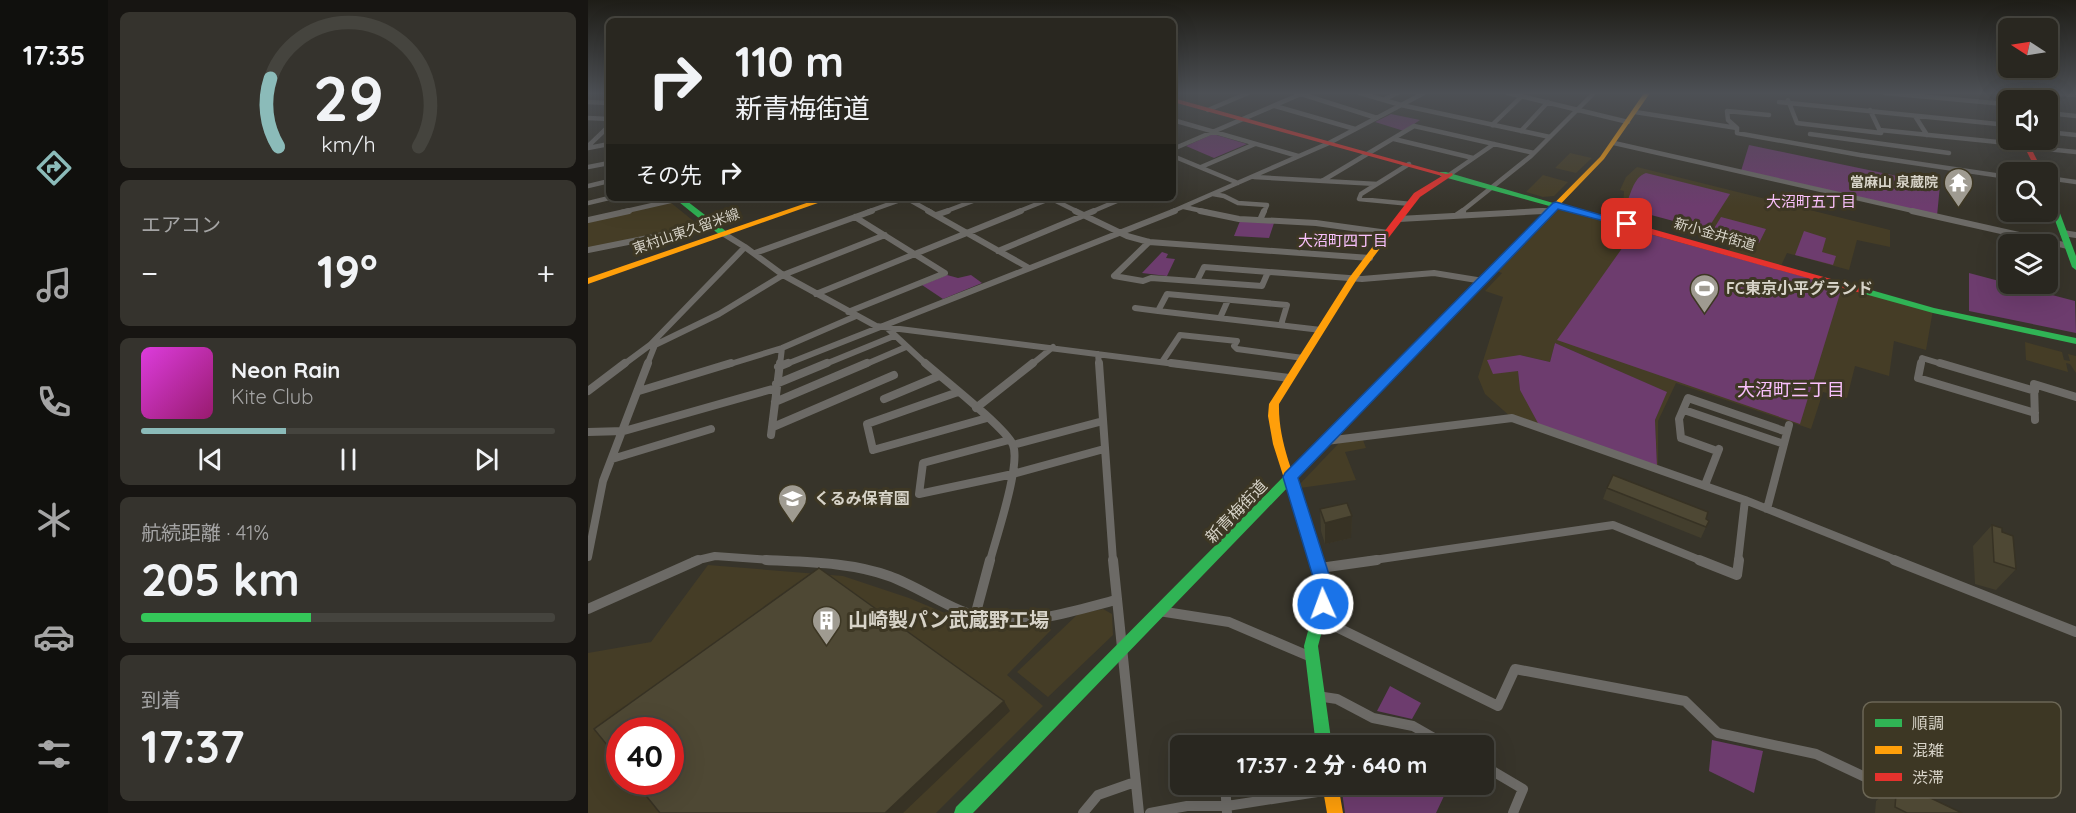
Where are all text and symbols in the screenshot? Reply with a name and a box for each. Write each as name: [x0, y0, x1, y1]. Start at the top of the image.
north arrow: [1998, 18, 2058, 78]
map controls: [1998, 18, 2058, 294]
text: 110 m: [735, 35, 844, 88]
text: 17:35: [23, 38, 85, 72]
icon: right: [636, 42, 714, 120]
text: 29: [313, 59, 383, 137]
button: sound: [1998, 90, 2058, 150]
text: 新青梅街道: [735, 91, 870, 125]
text: km/h: [321, 131, 375, 157]
icon: directions: [33, 147, 75, 189]
icon: right: [714, 156, 747, 189]
text: その先: [636, 161, 702, 189]
button: search: [1998, 162, 2058, 222]
temple icon: 當麻山 泉蔵院: [1943, 166, 1975, 208]
place label: 當麻山 泉蔵院: [1850, 173, 1938, 191]
district label: 大沼町五丁目: [1766, 192, 1856, 211]
pin: [1601, 198, 1652, 249]
street label: 東村山東久留米線: [630, 204, 742, 258]
icon: arrive: [1610, 207, 1643, 240]
text: エアコン: [141, 212, 221, 237]
street label: 新小金井街道: [1672, 214, 1758, 254]
district label: 大沼町四丁目: [1298, 231, 1388, 250]
button: layers: [1998, 234, 2058, 294]
text: 19°: [317, 243, 378, 299]
text: −: [141, 252, 158, 293]
text: +: [536, 252, 555, 293]
icon: music: [33, 264, 75, 306]
sports icon: FC東京小平グランド: [1689, 272, 1721, 314]
place label: FC東京小平グランド: [1726, 278, 1873, 298]
text: Neon Rain: [231, 356, 340, 384]
district label: 大沼町三丁目: [1737, 378, 1845, 401]
icon: phone: [33, 381, 75, 423]
text: Kite Club: [231, 384, 313, 409]
icon: previous: [194, 443, 227, 476]
icon: pause: [332, 443, 365, 476]
icon: next: [470, 443, 503, 476]
street label: 新青梅街道: [1201, 475, 1271, 547]
school or university icon: くるみ保育園: [777, 482, 809, 524]
place label: くるみ保育園: [814, 488, 910, 508]
icon: climate: [33, 499, 75, 541]
text: 航続距離 · 41%: [141, 520, 269, 545]
text: 205 km: [141, 551, 300, 607]
position arrow: [1291, 572, 1355, 636]
building icon: 山崎製パン武蔵野工場: [811, 604, 843, 646]
place label: 山崎製パン武蔵野工場: [848, 607, 1049, 632]
icon: car: [33, 616, 75, 658]
text: 到着: [141, 687, 181, 712]
legend: [1863, 702, 2061, 798]
text: 順調: [1912, 713, 1944, 733]
speed limit sign: 40: [606, 717, 684, 795]
text: 17:37: [141, 718, 244, 774]
icon: filters: [33, 733, 75, 775]
text: 混雑: [1912, 740, 1944, 760]
text: 17:37 · 2 分 · 640 m: [1237, 751, 1427, 779]
text: 渋滞: [1912, 767, 1944, 787]

